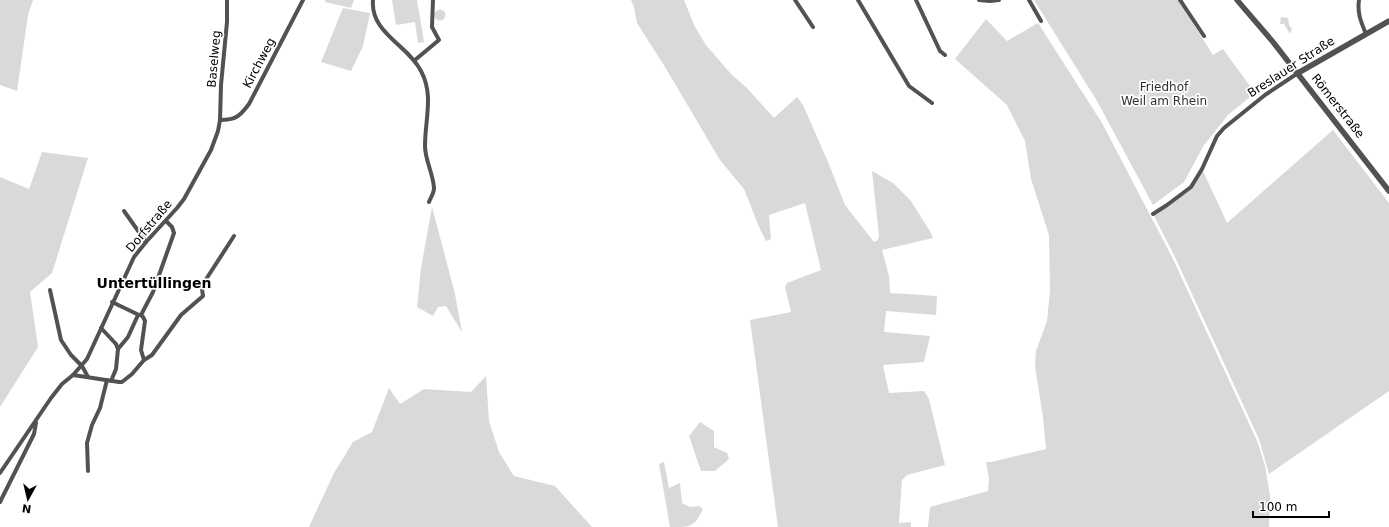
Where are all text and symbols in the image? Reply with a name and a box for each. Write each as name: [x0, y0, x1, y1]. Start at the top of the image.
street label: Baselweg: [205, 30, 223, 88]
street label: Breslauer Straße: [1245, 34, 1337, 100]
street label: Kirchweg: [240, 35, 278, 91]
street label: Römerstraße: [1309, 71, 1367, 141]
park label: Friedhof Weil am Rhein: [1121, 80, 1207, 108]
street label: Dorfstraße: [123, 197, 175, 255]
district label: Untertüllingen: [97, 275, 211, 291]
north arrow: [8, 479, 48, 519]
scale bar: [1253, 493, 1329, 519]
text: 100 m: [1259, 500, 1297, 514]
text: N: [21, 501, 32, 515]

